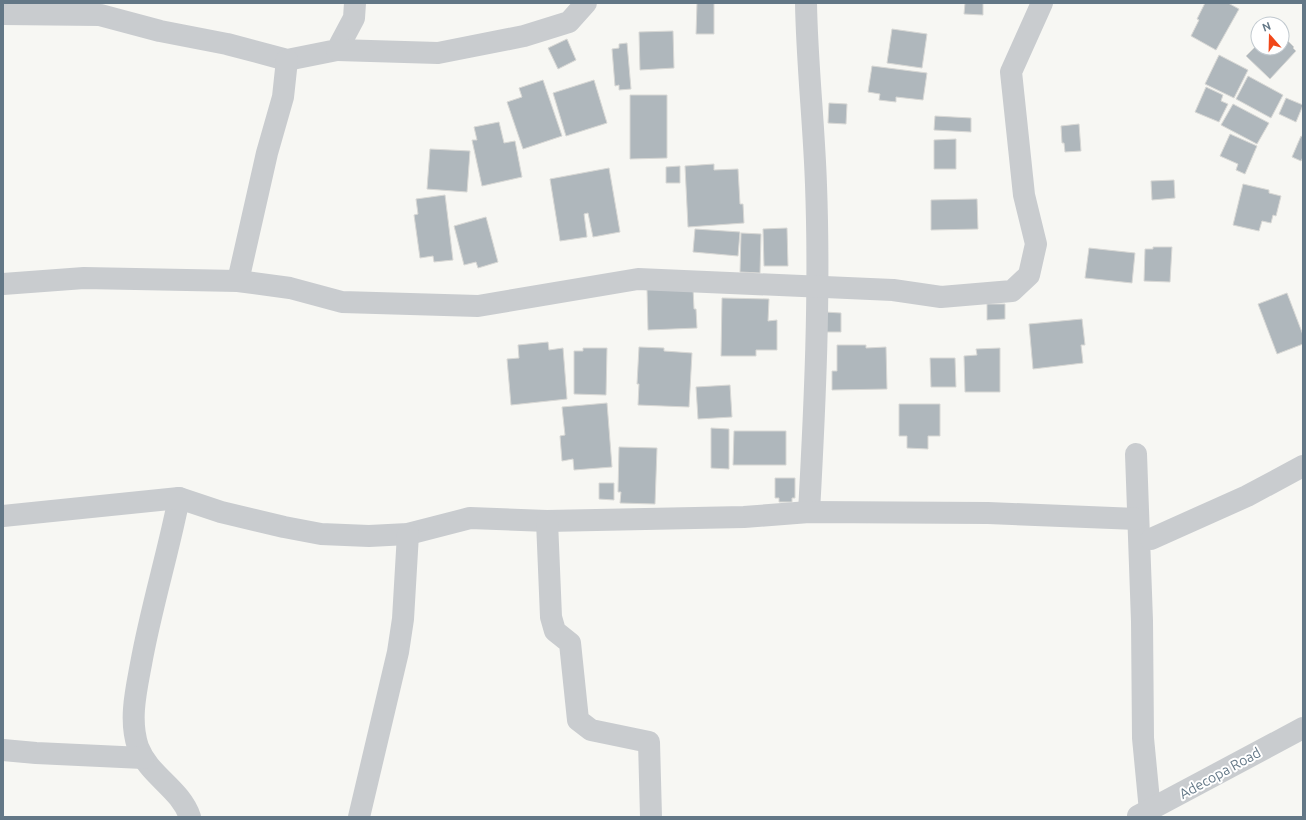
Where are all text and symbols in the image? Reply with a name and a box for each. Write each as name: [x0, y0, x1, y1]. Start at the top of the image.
north arrow: [1250, 16, 1290, 56]
text: N: [1261, 20, 1272, 34]
street label: Adecopa Road: [1177, 744, 1263, 802]

